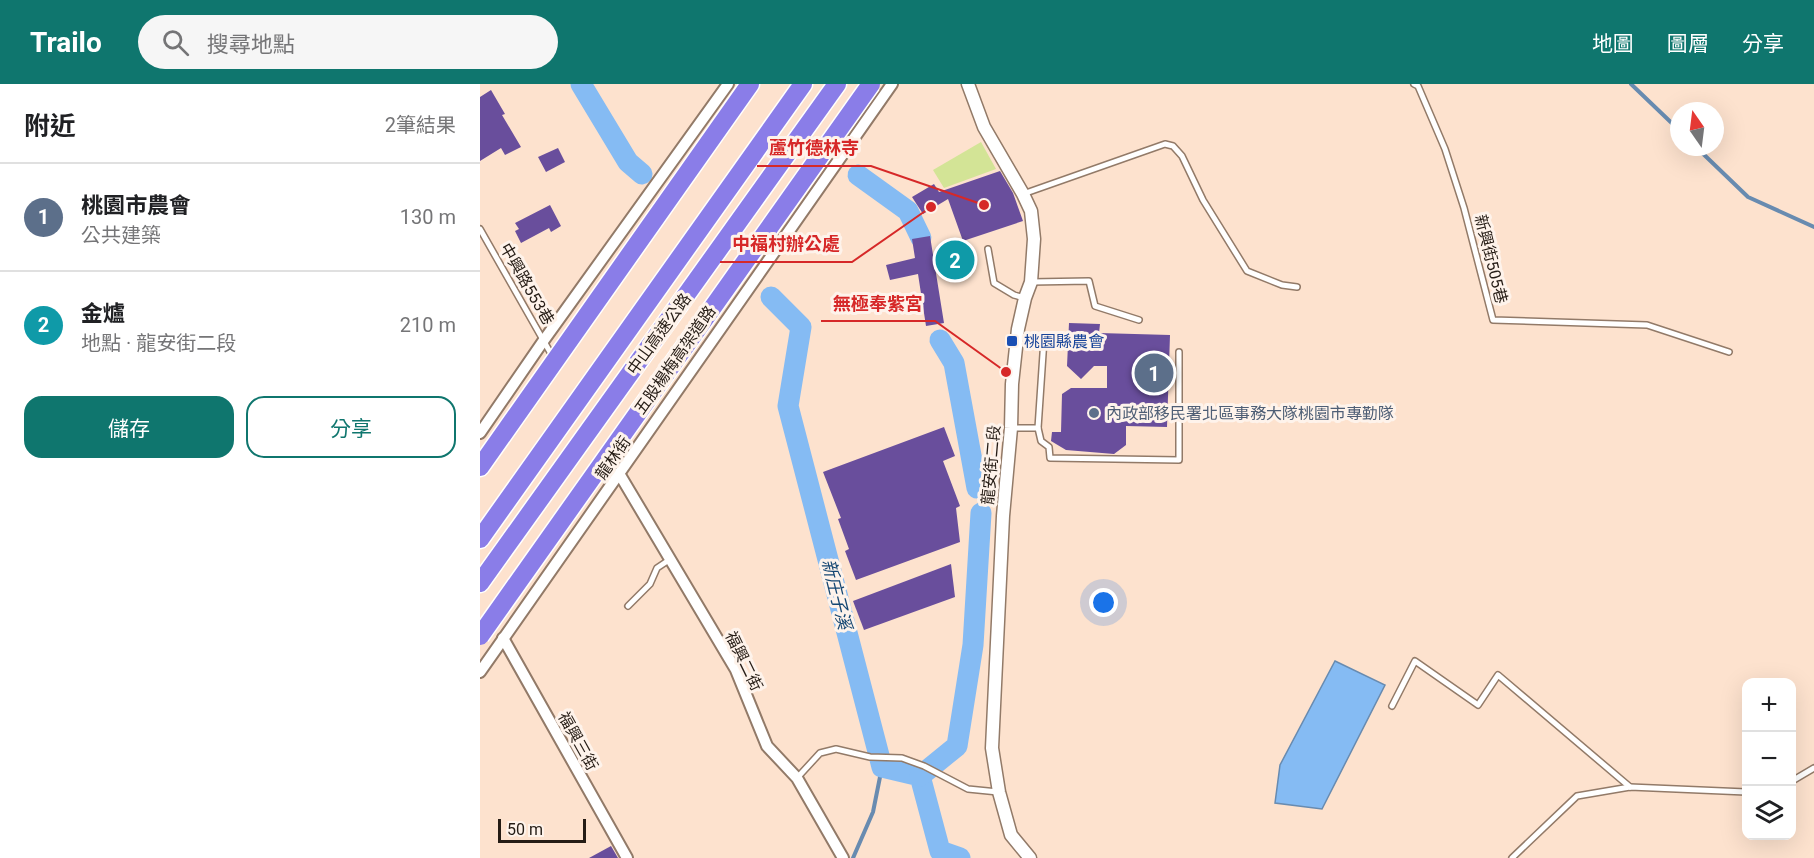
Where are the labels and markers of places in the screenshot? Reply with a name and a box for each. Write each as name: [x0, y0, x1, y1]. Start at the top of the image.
callout: 蘆竹德林寺: [757, 130, 871, 166]
callout: 中福村辦公處: [720, 226, 852, 262]
pin: 2: [936, 238, 974, 282]
callout: 無極奉紫宮: [821, 285, 935, 321]
place label: 桃園縣農會: [1024, 332, 1104, 351]
marker: 桃園縣農會: [1005, 334, 1019, 348]
pin: 1: [1134, 350, 1174, 396]
place label: 內政部移民署北區事務大隊桃園市專勤隊: [1106, 404, 1394, 423]
marker: 內政部移民署北區事務大隊桃園市專勤隊: [1087, 406, 1101, 420]

